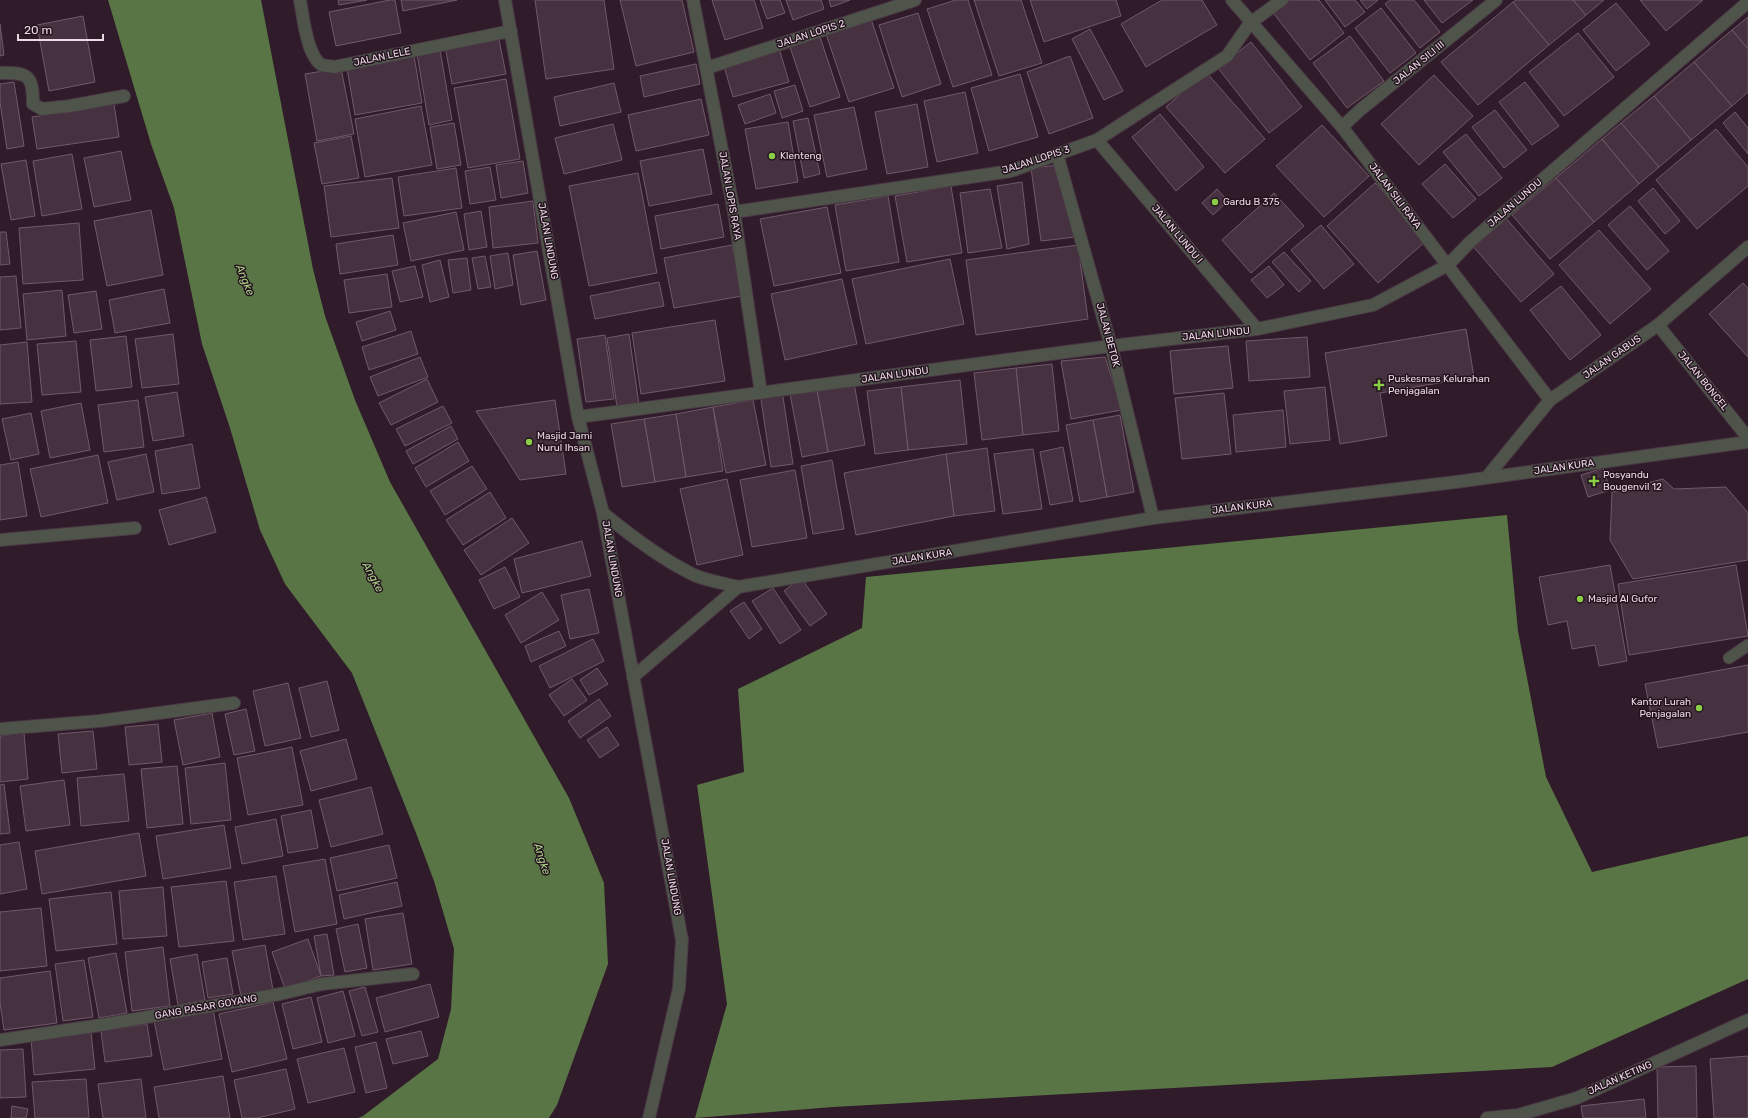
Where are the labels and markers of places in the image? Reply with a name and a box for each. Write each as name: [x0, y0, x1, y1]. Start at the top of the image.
place label: Klenteng: [780, 150, 822, 162]
marker: Klenteng: [767, 151, 777, 161]
place label: Gardu B 375: [1223, 196, 1280, 208]
marker: Gardu B 375: [1210, 197, 1220, 207]
place label: Puskesmas Kelurahan Penjagalan: [1388, 373, 1490, 397]
marker: Puskesmas Kelurahan Penjagalan: [1373, 379, 1385, 391]
place label: Masjid Jami Nurul Ihsan: [537, 430, 592, 454]
marker: Masjid Jami Nurul Ihsan: [524, 437, 534, 447]
place label: Posyandu Bougenvil 12: [1603, 469, 1662, 493]
marker: Posyandu Bougenvil 12: [1588, 475, 1600, 487]
place label: Masjid Al Gufor: [1588, 593, 1658, 605]
marker: Masjid Al Gufor: [1575, 594, 1585, 604]
place label: Kantor Lurah Penjagalan: [1631, 696, 1691, 720]
marker: Kantor Lurah Penjagalan: [1694, 703, 1704, 713]

